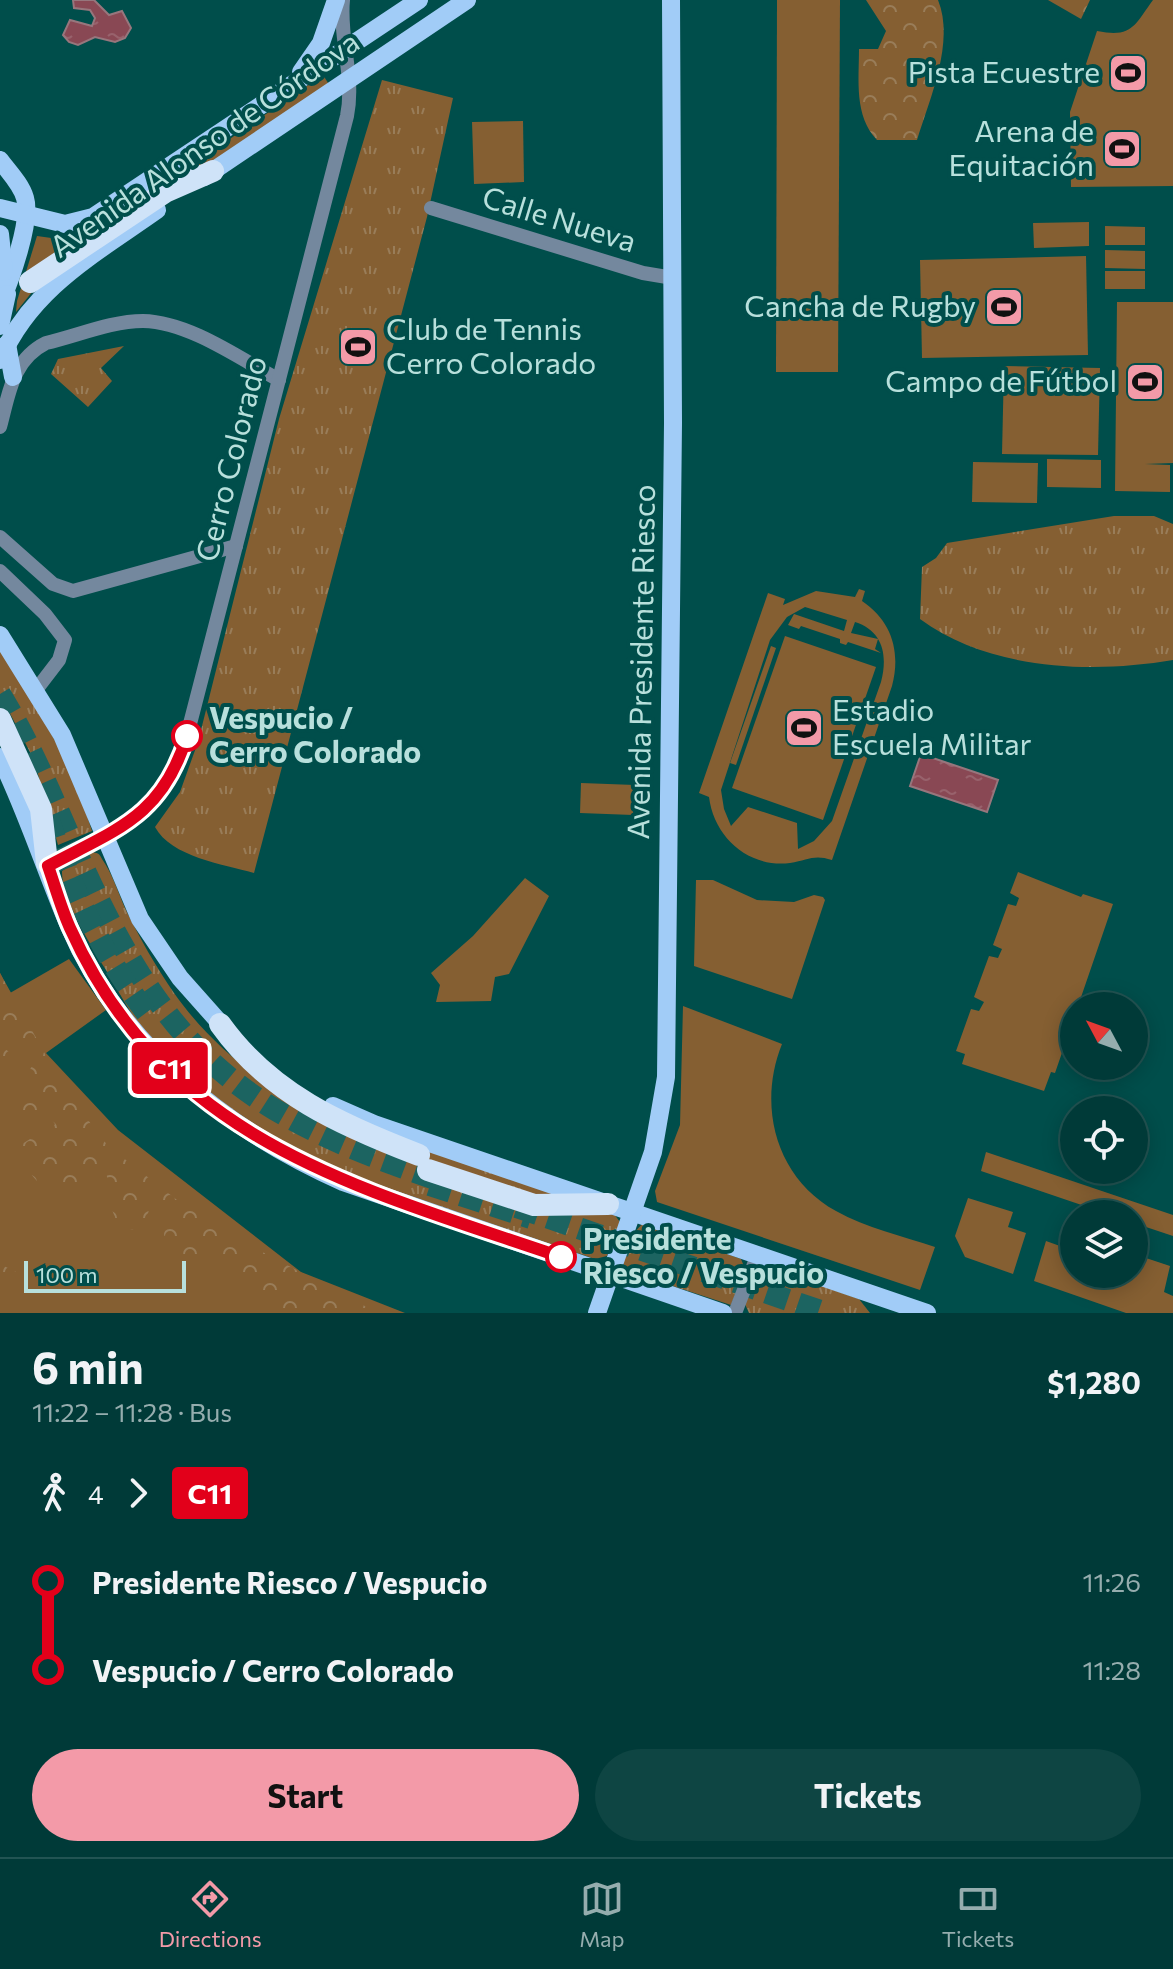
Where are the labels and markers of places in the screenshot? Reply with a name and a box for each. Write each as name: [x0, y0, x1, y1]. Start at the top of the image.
place label: Pista Ecuestre: [908, 52, 1100, 89]
sports icon: Pista Ecuestre: [1107, 52, 1149, 94]
place label: Arena de Equitación: [949, 111, 1094, 182]
sports icon: Arena de Equitación: [1101, 128, 1143, 170]
place label: Cancha de Rugby: [744, 286, 976, 323]
sports icon: Cancha de Rugby: [983, 286, 1025, 328]
place label: Club de Tennis Cerro Colorado: [386, 309, 596, 380]
sports icon: Club de Tennis Cerro Colorado: [337, 326, 379, 368]
place label: Campo de Fútbol: [885, 361, 1117, 398]
sports icon: Campo de Fútbol: [1124, 361, 1166, 403]
place label: Estadio Escuela Militar: [832, 690, 1032, 761]
place label: Vespucio / Cerro Colorado: [209, 698, 421, 769]
sports icon: Estadio Escuela Militar: [783, 707, 825, 749]
marker: Vespucio / Cerro Colorado: [172, 721, 202, 751]
place label: Presidente Riesco / Vespucio: [583, 1219, 824, 1290]
marker: Presidente Riesco / Vespucio: [546, 1242, 576, 1272]

